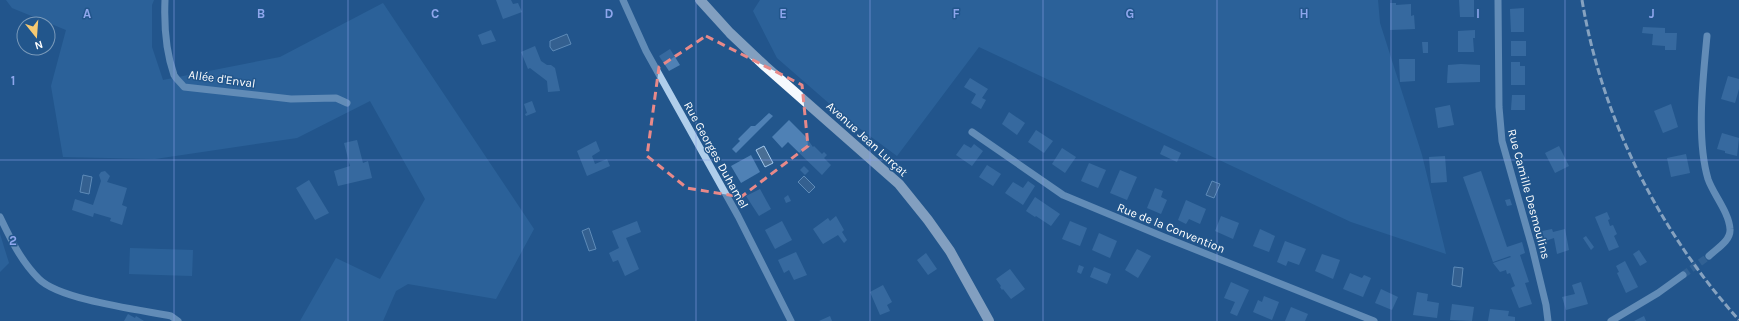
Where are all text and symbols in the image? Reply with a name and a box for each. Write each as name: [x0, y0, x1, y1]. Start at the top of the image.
text: A: [83, 6, 91, 21]
text: B: [257, 6, 265, 21]
text: C: [431, 6, 439, 21]
text: D: [605, 6, 614, 21]
text: E: [779, 6, 787, 21]
text: F: [952, 6, 960, 21]
text: G: [1126, 6, 1134, 21]
text: H: [1299, 6, 1309, 21]
text: I: [1476, 6, 1480, 21]
text: J: [1649, 6, 1655, 21]
north arrow: [16, 16, 56, 56]
text: N: [33, 38, 44, 52]
street label: Allée d'Enval: [188, 67, 256, 91]
text: 1: [11, 73, 15, 88]
street label: Rue Georges Duhamel: [681, 99, 751, 211]
street label: Avenue Jean Lurçat: [823, 99, 911, 180]
street label: Rue Camille Desmoulins: [1505, 127, 1553, 261]
street label: Rue de la Convention: [1115, 200, 1227, 256]
text: 2: [9, 233, 17, 248]

